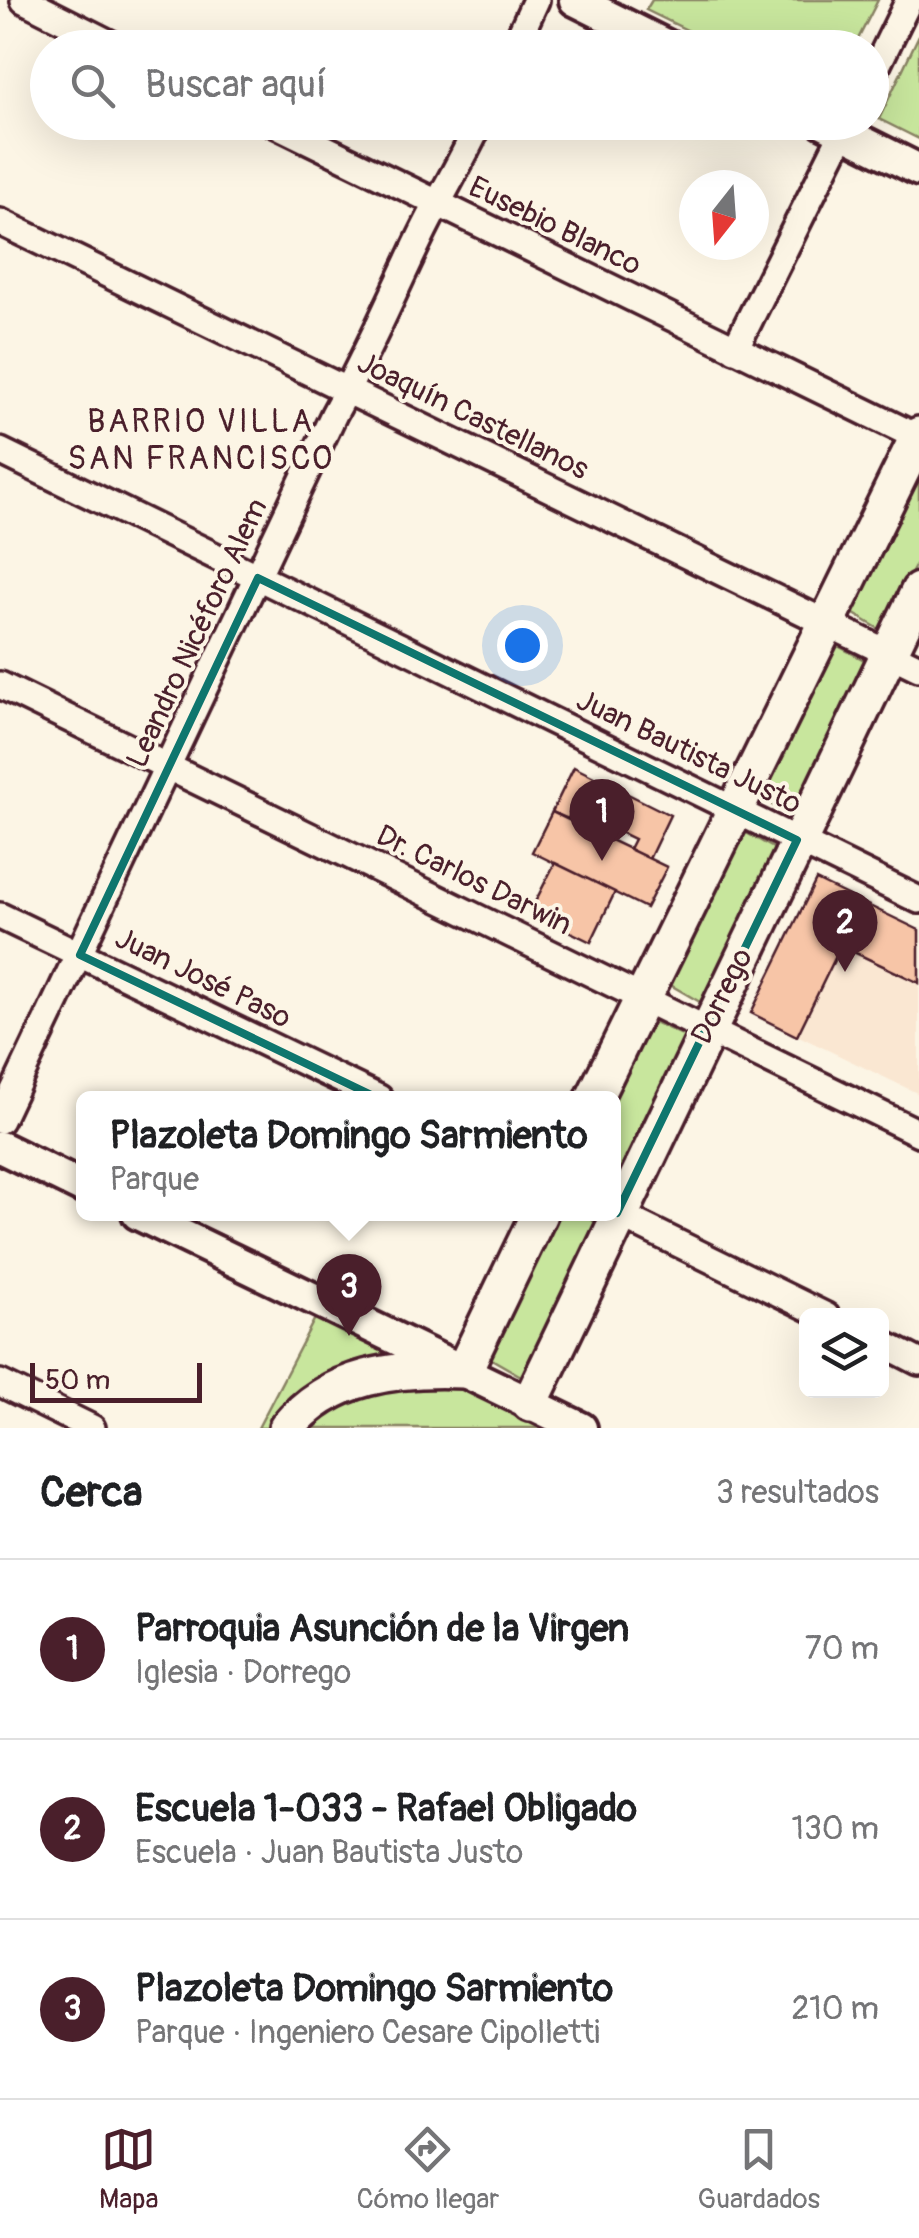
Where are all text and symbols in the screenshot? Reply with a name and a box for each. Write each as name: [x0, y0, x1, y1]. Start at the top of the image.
search box: [30, 30, 889, 140]
icon: search: [65, 58, 120, 113]
text: Buscar aquí: [145, 61, 327, 109]
street label: Eusebio Blanco: [463, 168, 647, 284]
north arrow: [679, 170, 769, 260]
street label: Joaquín Castellanos: [351, 344, 595, 488]
district label: BARRIO VILLA SAN FRANCISCO: [68, 402, 334, 479]
street label: Leandro Nicéforo Alem: [118, 492, 276, 774]
your location: [497, 620, 548, 671]
street label: Juan Bautista Justo: [570, 681, 808, 823]
pin: 1: [570, 778, 634, 861]
street label: Dr. Carlos Darwin: [370, 817, 578, 943]
pin: 2: [812, 890, 878, 972]
street label: Juan José Paso: [109, 919, 297, 1037]
street label: Dorrego: [683, 942, 761, 1050]
popup: [76, 1091, 621, 1221]
text: Plazoleta Domingo Sarmiento: [109, 1112, 588, 1160]
text: Parque: [109, 1160, 199, 1200]
pin: 3: [316, 1254, 382, 1336]
map controls: [799, 1308, 889, 1398]
button: layers: [799, 1308, 889, 1398]
scale bar: [30, 1358, 202, 1402]
text: 50 m: [45, 1363, 110, 1398]
text: Cerca: [40, 1467, 142, 1519]
text: 3 resultados: [716, 1473, 879, 1513]
text: Parroquia Asunción de la Virgen: [135, 1605, 629, 1653]
text: 1: [66, 1629, 79, 1669]
text: 70 m: [805, 1629, 879, 1669]
text: Iglesia · Dorrego: [135, 1653, 351, 1693]
text: Escuela 1-033 - Rafael Obligado: [135, 1785, 637, 1833]
text: 2: [64, 1809, 81, 1849]
text: 130 m: [791, 1809, 879, 1849]
text: Escuela · Juan Bautista Justo: [135, 1833, 523, 1873]
text: Plazoleta Domingo Sarmiento: [135, 1965, 613, 2013]
text: 3: [64, 1989, 81, 2029]
text: 210 m: [791, 1989, 879, 2029]
text: Parque · Ingeniero Cesare Cipolletti: [135, 2013, 600, 2053]
tab: Mapa: [99, 2122, 158, 2217]
tab: Cómo llegar: [357, 2122, 499, 2217]
tab: Guardados: [697, 2122, 820, 2217]

